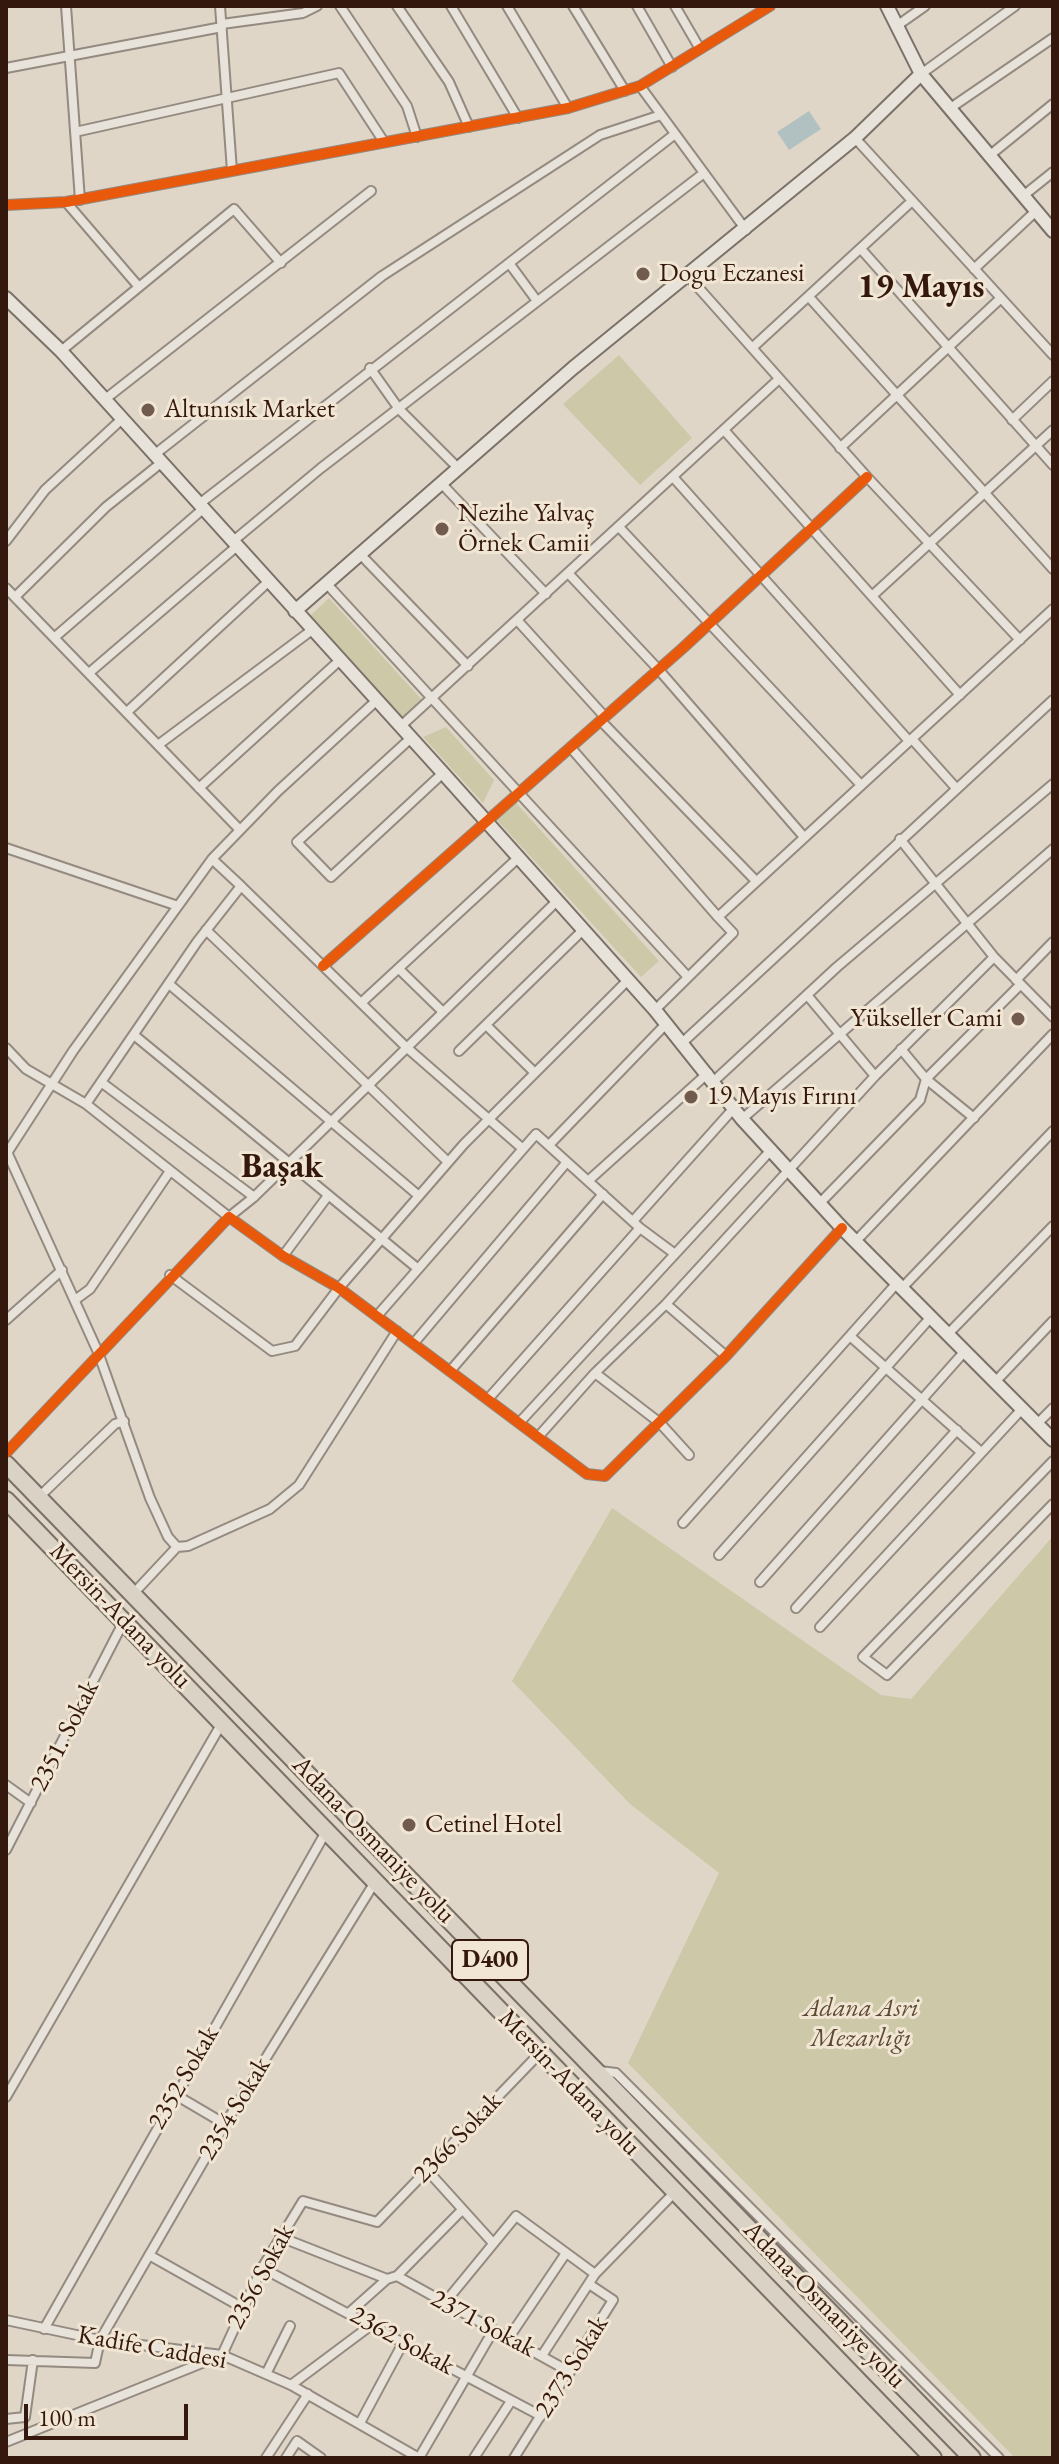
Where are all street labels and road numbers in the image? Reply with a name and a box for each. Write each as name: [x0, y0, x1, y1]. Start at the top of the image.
street label: Mersin-Adana yolu: [42, 1536, 198, 1696]
street label: 2351. Sokak: [24, 1675, 106, 1797]
street label: Adana-Osmaniye yolu: [285, 1750, 461, 1930]
road number: D400: [452, 1940, 528, 1980]
street label: Mersin-Adana yolu: [491, 2003, 647, 2163]
street label: 2352 Sokak: [142, 2021, 226, 2135]
street label: 2354 Sokak: [192, 2052, 278, 2166]
street label: 2366 Sokak: [407, 2086, 509, 2190]
street label: Adana-Osmaniye yolu: [736, 2215, 912, 2395]
street label: 2356 Sokak: [220, 2219, 302, 2335]
street label: 2371 Sokak: [425, 2283, 541, 2365]
street label: 2362 Sokak: [344, 2300, 460, 2382]
street label: 2373 Sokak: [528, 2310, 616, 2424]
street label: Kadife Caddesi: [75, 2320, 229, 2376]

